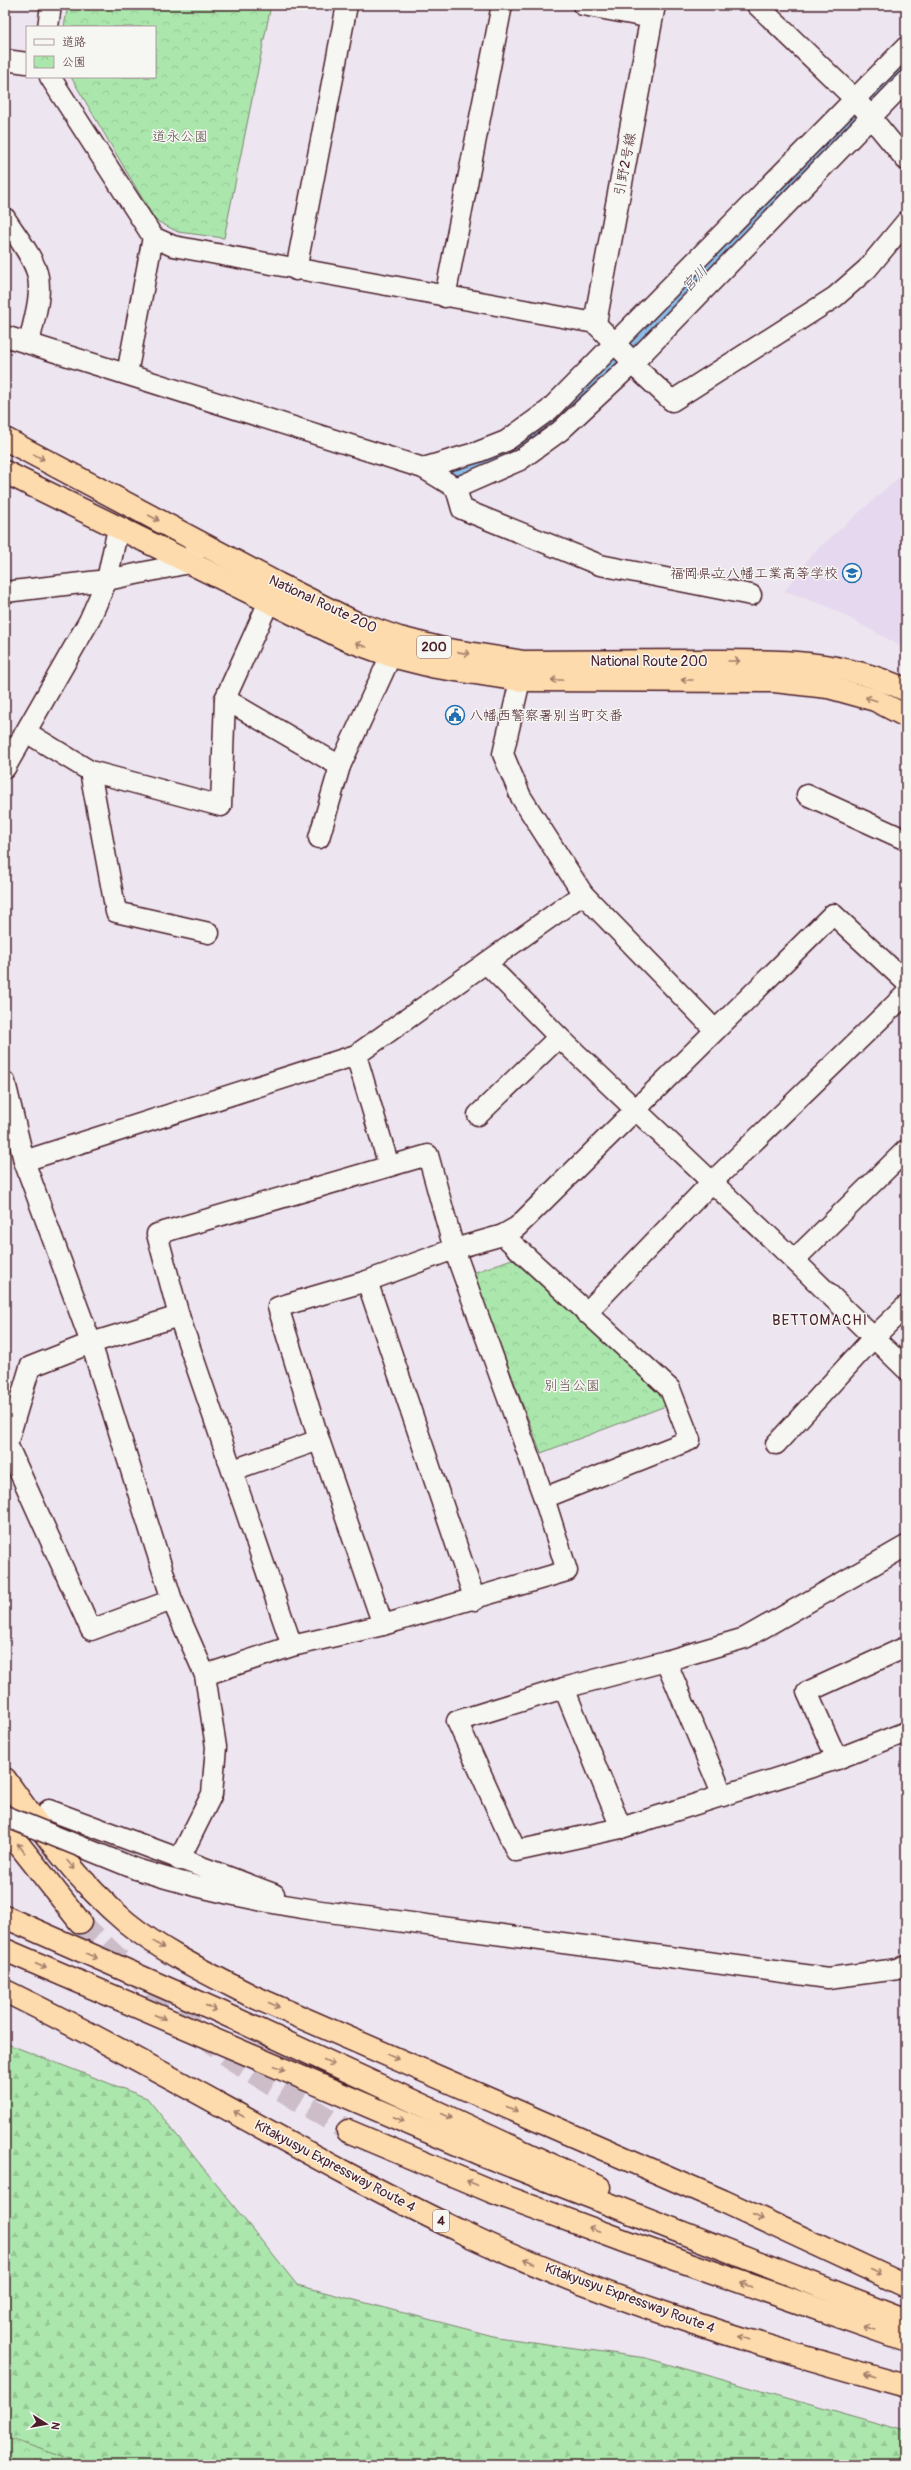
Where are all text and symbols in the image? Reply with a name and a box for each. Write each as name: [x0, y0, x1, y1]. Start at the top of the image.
legend: [26, 26, 156, 78]
text: 道路: [62, 35, 86, 50]
text: 公園: [62, 55, 86, 70]
park label: 道永公園: [152, 128, 208, 145]
street label: 引野2号線: [611, 131, 639, 197]
water label: 宮川: [678, 262, 712, 296]
one-way arrow: [33, 454, 45, 462]
one-way arrow: [148, 515, 160, 522]
school or university icon: 福岡県立八幡工業高等学校: [841, 562, 863, 584]
place label: 福岡県立八幡工業高等学校: [670, 565, 838, 582]
street label: National Route 200: [266, 572, 380, 636]
road number: 200: [417, 636, 451, 658]
one-way arrow: [355, 641, 368, 648]
one-way arrow: [458, 650, 471, 658]
street label: National Route 200: [590, 653, 708, 670]
one-way arrow: [727, 657, 740, 665]
one-way arrow: [551, 676, 564, 684]
one-way arrow: [681, 676, 694, 684]
one-way arrow: [865, 695, 877, 703]
public building icon: 八幡西警察署別当町交番: [444, 704, 466, 726]
place label: 八幡西警察署別当町交番: [469, 707, 623, 724]
district label: BETTOMACHI: [772, 1311, 868, 1330]
park label: 別当公園: [544, 1377, 600, 1394]
one-way arrow: [17, 1843, 25, 1854]
one-way arrow: [66, 1860, 75, 1871]
one-way arrow: [153, 1941, 164, 1949]
one-way arrow: [85, 1953, 97, 1960]
one-way arrow: [34, 1962, 46, 1970]
one-way arrow: [267, 2002, 279, 2010]
one-way arrow: [204, 2005, 216, 2012]
one-way arrow: [154, 2013, 166, 2021]
one-way arrow: [387, 2054, 399, 2061]
one-way arrow: [323, 2059, 335, 2066]
one-way arrow: [273, 2065, 285, 2072]
one-way arrow: [506, 2106, 518, 2113]
one-way arrow: [233, 2109, 245, 2117]
one-way arrow: [441, 2113, 453, 2120]
street label: Kitakyusyu Expressway Route 4: [252, 2116, 418, 2216]
one-way arrow: [393, 2116, 405, 2123]
one-way arrow: [467, 2179, 479, 2186]
road number: 4: [433, 2210, 449, 2232]
one-way arrow: [752, 2214, 764, 2221]
one-way arrow: [588, 2225, 600, 2233]
one-way arrow: [524, 2257, 536, 2264]
street label: Kitakyusyu Expressway Route 4: [543, 2259, 717, 2337]
one-way arrow: [870, 2269, 882, 2276]
one-way arrow: [741, 2280, 753, 2288]
one-way arrow: [864, 2323, 876, 2331]
one-way arrow: [738, 2334, 751, 2341]
one-way arrow: [862, 2371, 875, 2378]
north arrow: [26, 2404, 66, 2444]
text: N: [48, 2421, 62, 2431]

